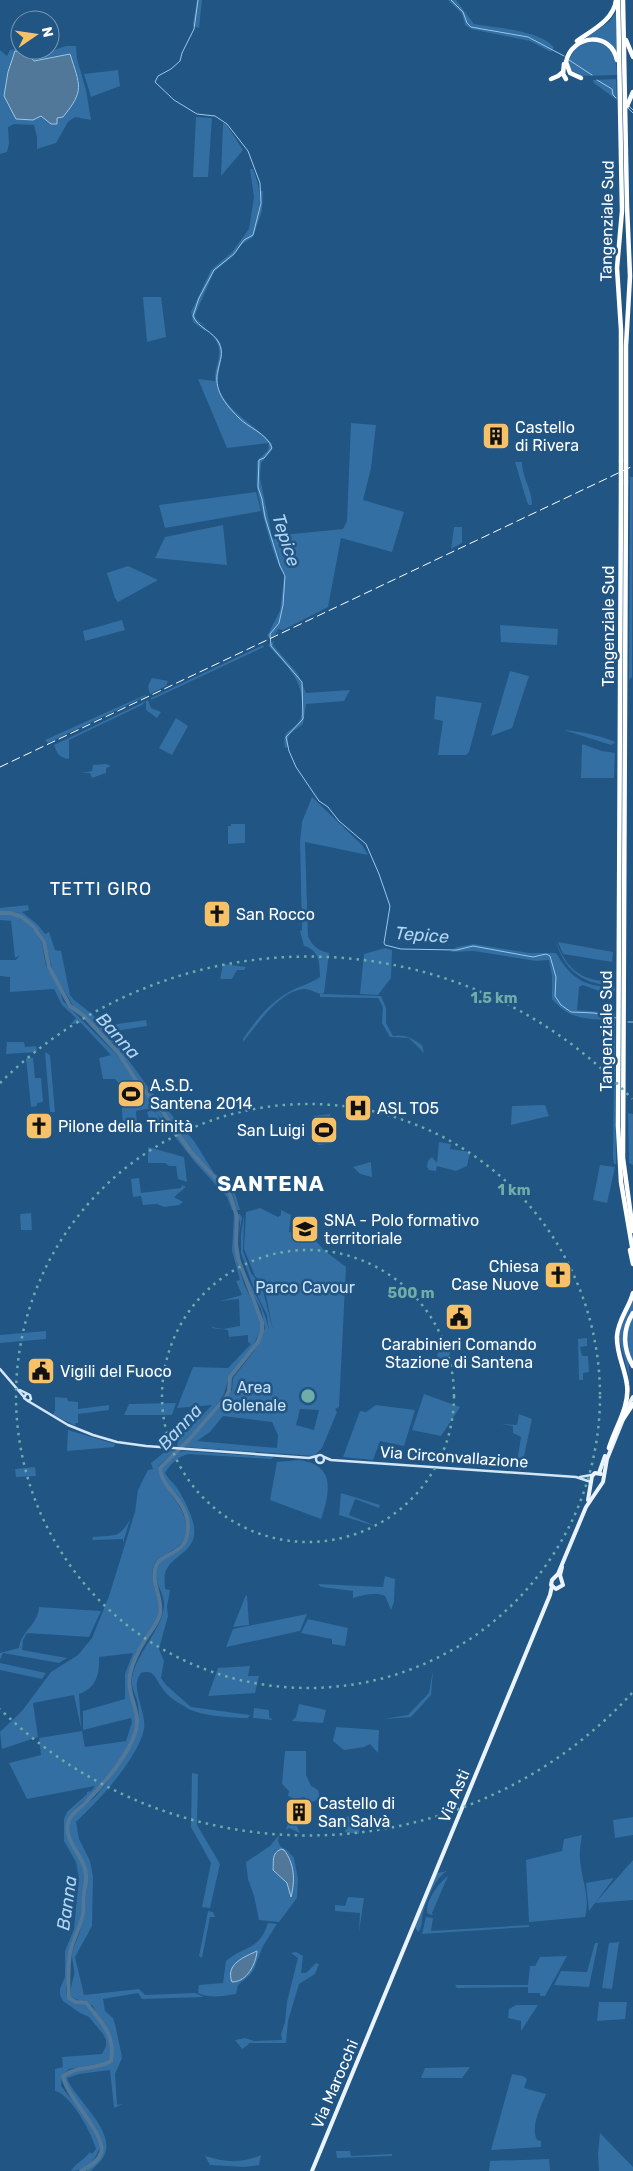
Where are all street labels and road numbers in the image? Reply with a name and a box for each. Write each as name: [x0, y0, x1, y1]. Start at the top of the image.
street label: Tangenziale Sud: [596, 160, 618, 282]
street label: Tangenziale Sud: [599, 565, 618, 687]
street label: Tangenziale Sud: [597, 970, 616, 1092]
street label: Via Circonvallazione: [379, 1442, 529, 1472]
street label: Via Asti: [434, 1767, 474, 1825]
street label: Via Marocchi: [308, 2037, 362, 2131]

